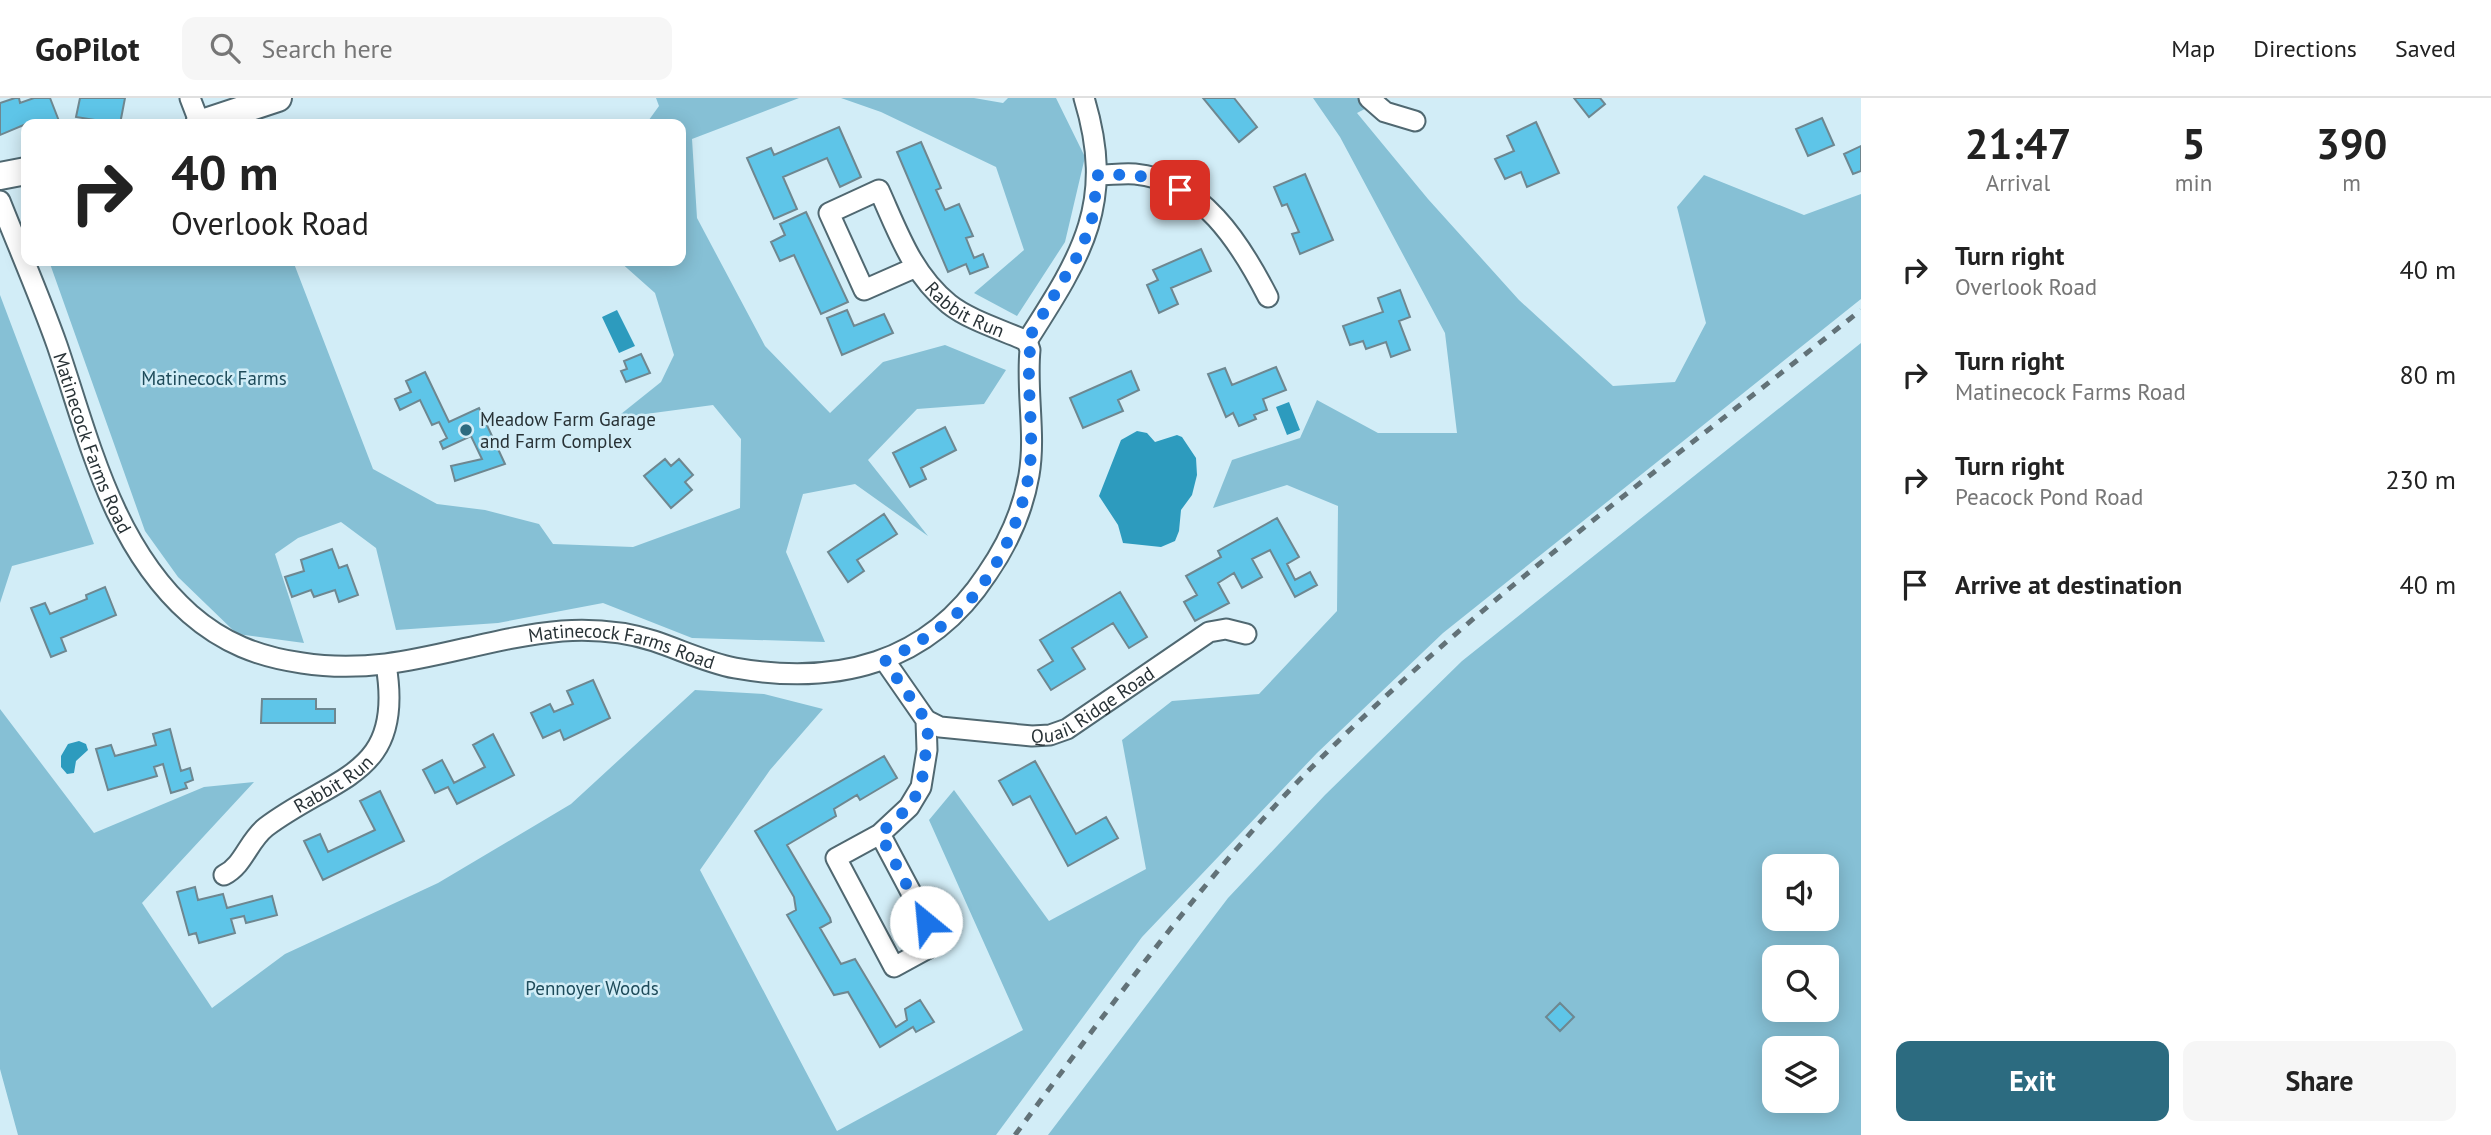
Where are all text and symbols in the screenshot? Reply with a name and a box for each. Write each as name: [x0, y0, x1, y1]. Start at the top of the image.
search box: [182, 17, 672, 80]
text: GoPilot: [35, 27, 140, 70]
icon: search: [206, 29, 244, 67]
text: Search here: [262, 32, 393, 65]
text: Map: [2171, 33, 2215, 64]
text: Directions: [2253, 33, 2357, 64]
text: Saved: [2395, 33, 2456, 64]
text: 21:47: [1965, 116, 2071, 171]
text: 5: [2182, 116, 2205, 171]
text: 390: [2316, 116, 2387, 171]
text: 40 m: [171, 140, 278, 204]
icon: right: [56, 147, 147, 238]
pin: [1150, 160, 1210, 220]
text: Arrival: [1986, 168, 2050, 197]
text: min: [2175, 168, 2212, 197]
text: m: [2342, 168, 2361, 197]
icon: arrive: [1161, 171, 1199, 209]
text: Overlook Road: [171, 202, 369, 244]
text: Turn right: [1955, 239, 2064, 272]
icon: right: [1896, 251, 1934, 289]
text: 40 m: [2400, 253, 2456, 286]
text: Overlook Road: [1955, 272, 2097, 301]
street label: Rabbit Run: [920, 276, 1008, 343]
text: Turn right: [1955, 344, 2064, 377]
street label: Matinecock Farms Road: [48, 349, 137, 537]
icon: right: [1896, 356, 1934, 394]
text: 80 m: [2400, 358, 2456, 391]
park label: Matinecock Farms: [141, 366, 287, 390]
text: Matinecock Farms Road: [1955, 377, 2186, 406]
place label: Meadow Farm Garage and Farm Complex: [480, 407, 656, 453]
marker: Meadow Farm Garage and Farm Complex: [458, 422, 474, 438]
text: Turn right: [1955, 449, 2064, 482]
icon: right: [1896, 461, 1934, 499]
text: 230 m: [2385, 463, 2456, 496]
text: Peacock Pond Road: [1955, 482, 2143, 511]
icon: arrive: [1896, 566, 1934, 604]
text: Arrive at destination: [1955, 568, 2182, 601]
text: 40 m: [2400, 568, 2456, 601]
street label: Matinecock Farms Road: [527, 618, 718, 674]
street label: Quail Ridge Road: [1030, 661, 1159, 748]
street label: Rabbit Run: [289, 750, 378, 818]
map controls: [1762, 854, 1839, 1113]
button: sound: [1762, 854, 1839, 931]
position arrow: [889, 885, 963, 959]
button: search: [1762, 945, 1839, 1022]
park label: Pennoyer Woods: [525, 976, 659, 1000]
button: layers: [1762, 1036, 1839, 1113]
button: Exit: [1896, 1041, 2169, 1121]
button: Share: [2183, 1041, 2456, 1121]

